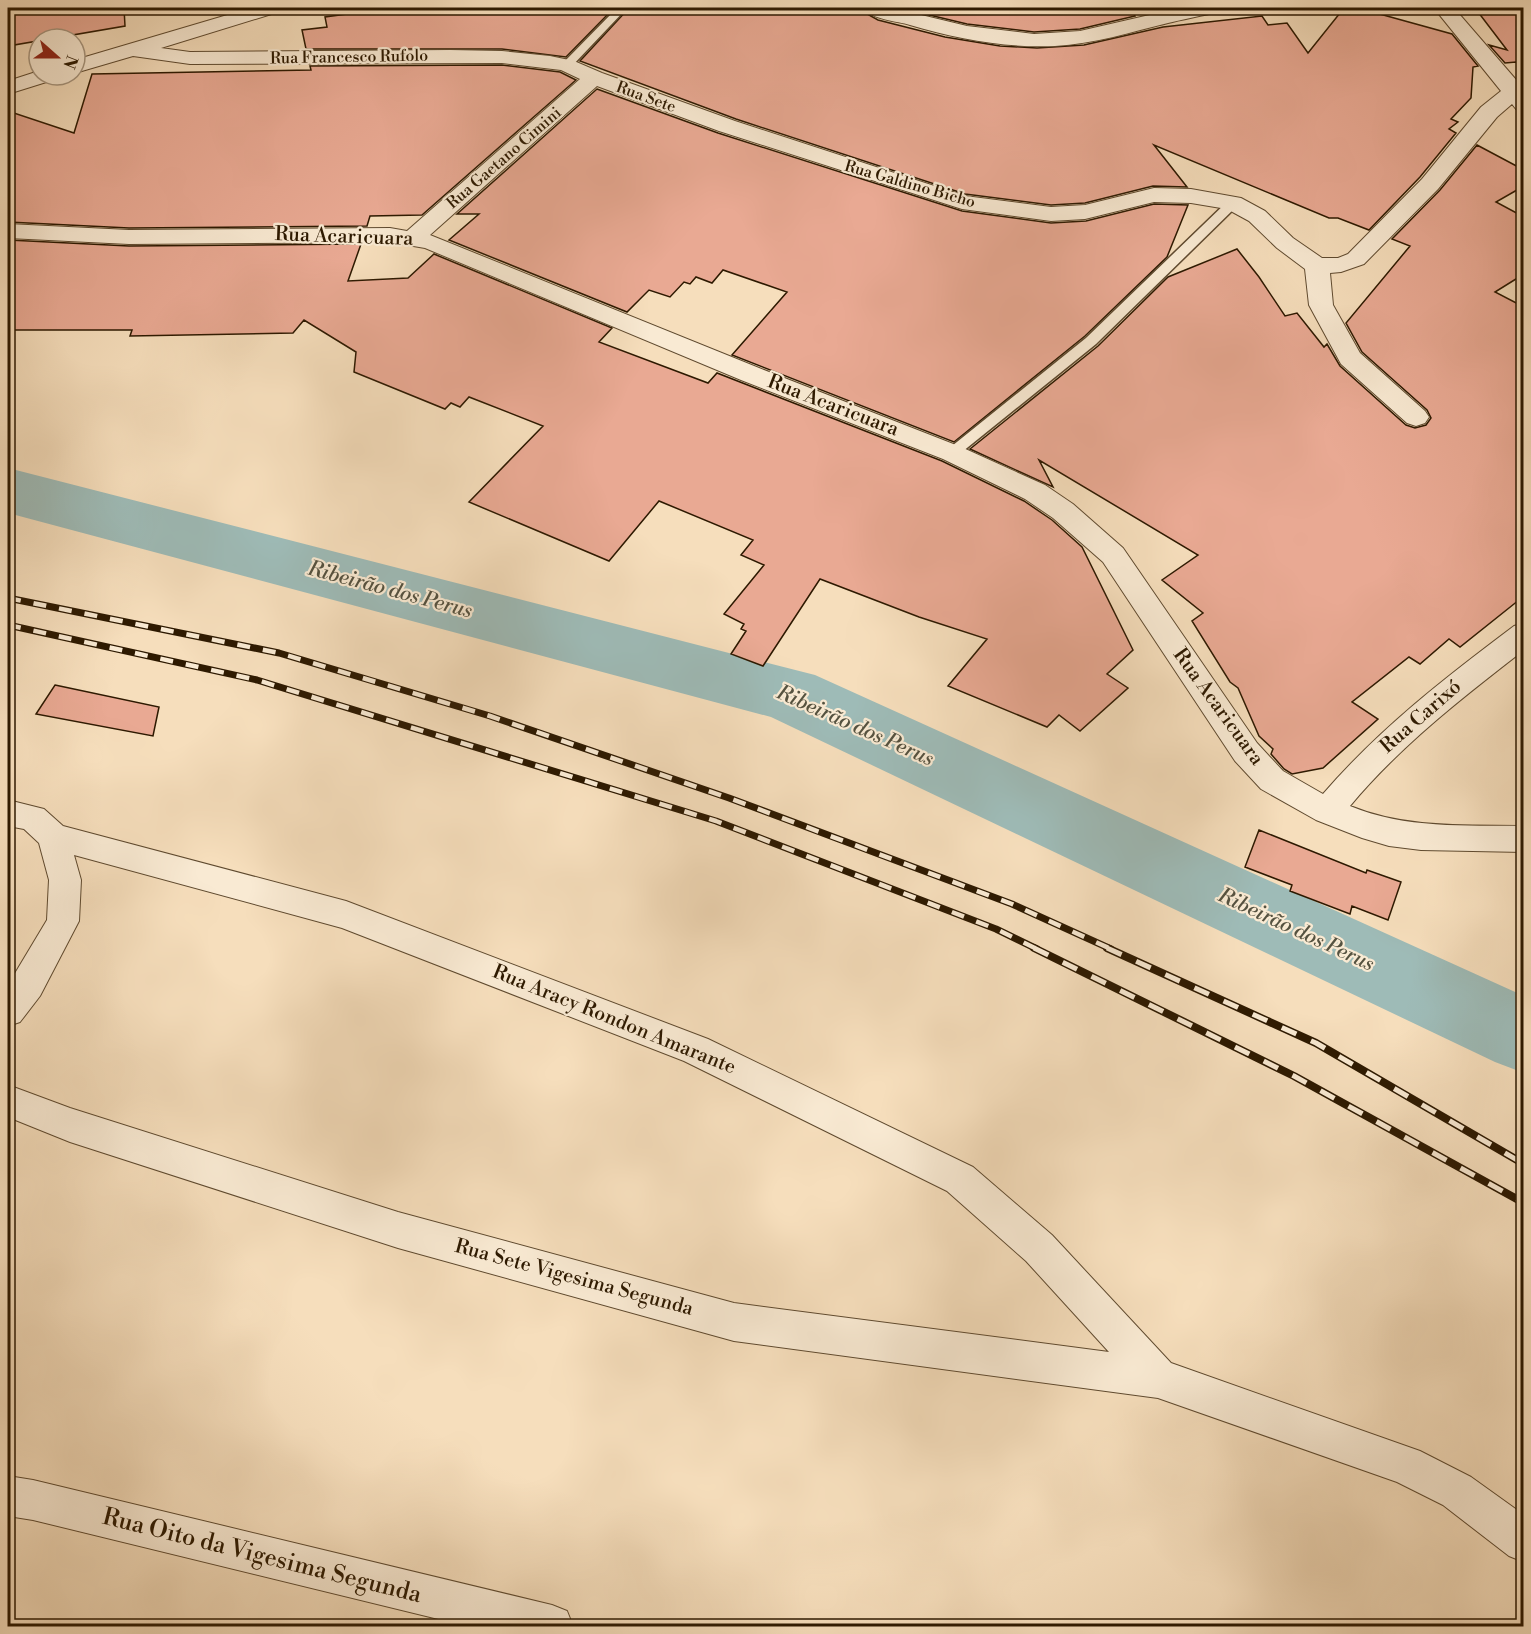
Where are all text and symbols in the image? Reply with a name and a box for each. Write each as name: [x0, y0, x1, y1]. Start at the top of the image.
north arrow: [27, 27, 87, 87]
street label: Rua Francesco Rufolo: [270, 46, 428, 68]
text: N: [58, 53, 82, 72]
street label: Rua Sete: [613, 77, 679, 117]
street label: Rua Gaetano Cimini: [442, 103, 566, 213]
street label: Rua Galdino Bicho: [842, 156, 978, 212]
street label: Rua Acaricuara: [274, 222, 415, 252]
street label: Rua Acaricuara: [764, 369, 903, 443]
water label: Ribeirão dos Perus: [304, 555, 475, 624]
street label: Rua Acaricuara: [1167, 644, 1269, 771]
street label: Rua Carixó: [1375, 675, 1467, 759]
water label: Ribeirão dos Perus: [771, 679, 938, 772]
water label: Ribeirão dos Perus: [1213, 882, 1378, 978]
street label: Rua Aracy Rondon Amarante: [489, 960, 739, 1080]
street label: Rua Sete Vigesima Segunda: [452, 1234, 697, 1322]
street label: Rua Oito da Vigesima Segunda: [99, 1502, 425, 1610]

